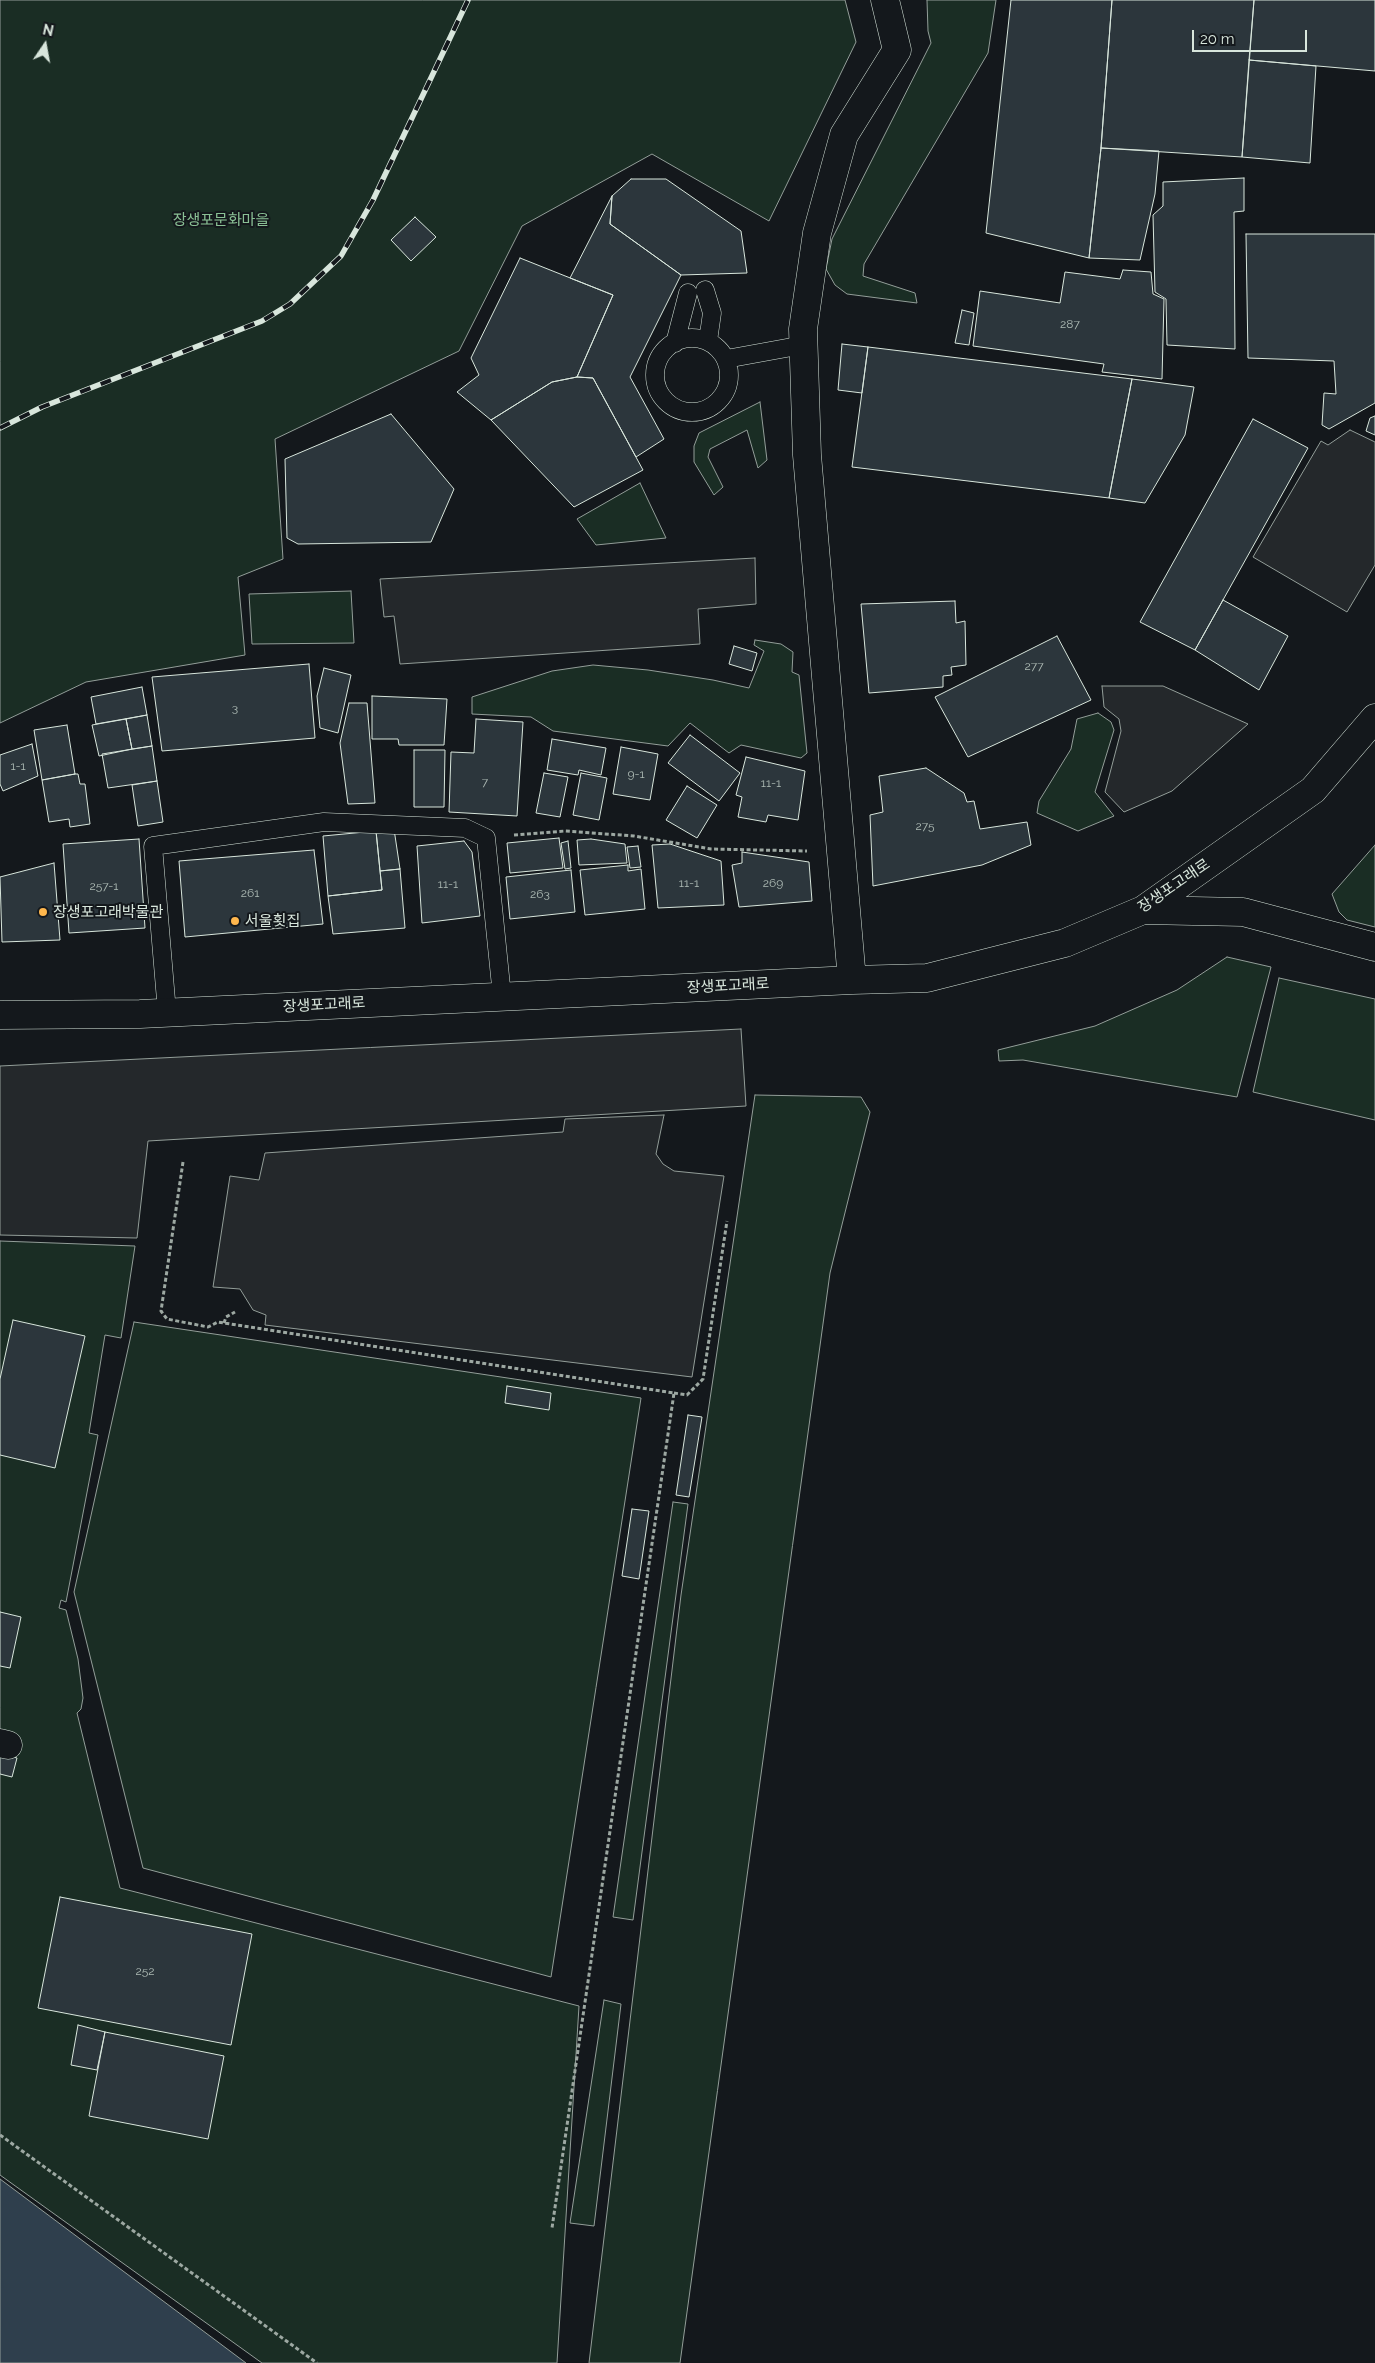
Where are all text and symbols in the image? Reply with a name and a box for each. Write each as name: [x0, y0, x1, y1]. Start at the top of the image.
north arrow: [20, 20, 70, 70]
scale bar: [1195, 20, 1310, 52]
text: N: [41, 21, 55, 39]
text: 20 m: [1200, 30, 1235, 48]
park label: 장생포문화마을: [173, 211, 269, 229]
house number: 287: [1060, 317, 1080, 331]
house number: 277: [1024, 659, 1044, 673]
house number: 3: [232, 701, 238, 715]
house number: 1-1: [10, 759, 26, 773]
house number: 9-1: [627, 767, 645, 781]
house number: 7: [482, 775, 488, 789]
house number: 11-1: [761, 776, 781, 790]
house number: 275: [915, 819, 935, 833]
street label: 장생포고래로: [1135, 855, 1213, 917]
house number: 11-1: [679, 876, 699, 890]
house number: 269: [763, 876, 783, 890]
house number: 11-1: [438, 877, 458, 891]
house number: 257-1: [90, 879, 118, 893]
house number: 261: [241, 886, 259, 900]
house number: 263: [530, 887, 550, 901]
place label: 장생포고래박물관: [53, 903, 163, 921]
marker: 장생포고래박물관: [37, 906, 49, 918]
place label: 서울횟집: [245, 912, 300, 930]
marker: 서울횟집: [229, 915, 241, 927]
street label: 장생포고래로: [686, 975, 770, 997]
street label: 장생포고래로: [282, 994, 366, 1016]
house number: 252: [135, 1964, 155, 1978]

